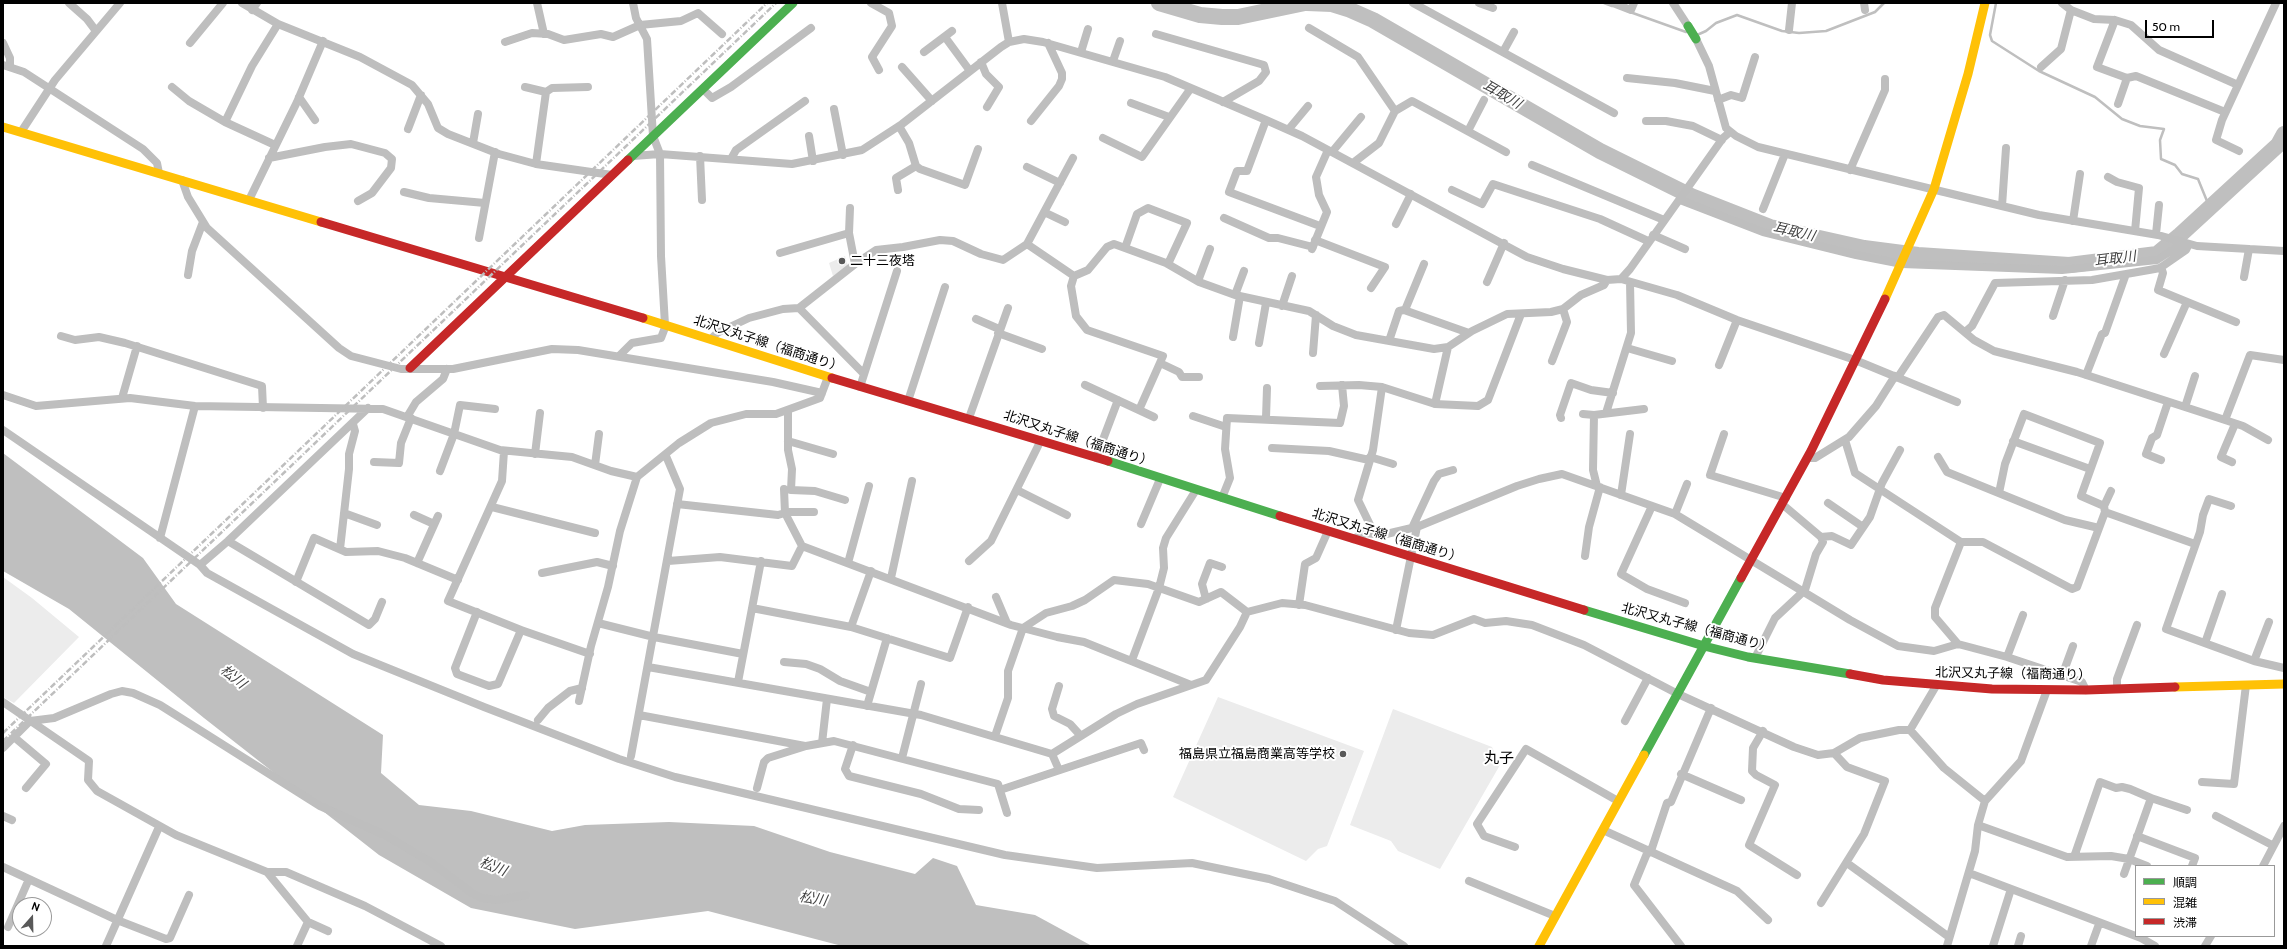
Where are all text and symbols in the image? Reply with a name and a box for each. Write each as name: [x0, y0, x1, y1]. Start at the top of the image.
scale bar: [2147, 12, 2216, 38]
text: 50 m: [2152, 19, 2180, 34]
water label: 耳取川: [1480, 77, 1524, 113]
water label: 耳取川: [1772, 219, 1816, 245]
water label: 耳取川: [2093, 248, 2137, 270]
place label: 二十三夜塔: [850, 253, 915, 269]
marker: 二十三夜塔: [837, 256, 847, 266]
street label: 北沢又丸子線（福商通り）: [691, 312, 845, 376]
street label: 北沢又丸子線（福商通り）: [1001, 407, 1155, 471]
street label: 北沢又丸子線（福商通り）: [1310, 506, 1464, 566]
street label: 北沢又丸子線（福商通り）: [1620, 600, 1774, 656]
water label: 松川: [217, 662, 249, 692]
street label: 北沢又丸子線（福商通り）: [1935, 665, 2091, 683]
place label: 福島県立福島商業高等学校: [1179, 746, 1335, 762]
marker: 福島県立福島商業高等学校: [1338, 749, 1348, 759]
district label: 丸子: [1484, 750, 1514, 768]
water label: 松川: [477, 854, 509, 880]
legend: [2135, 865, 2275, 937]
text: 順調: [2173, 875, 2197, 890]
water label: 松川: [798, 888, 828, 910]
text: 混雑: [2173, 895, 2197, 910]
north arrow: [12, 897, 52, 937]
text: N: [30, 899, 42, 915]
text: 渋滞: [2173, 915, 2197, 930]

